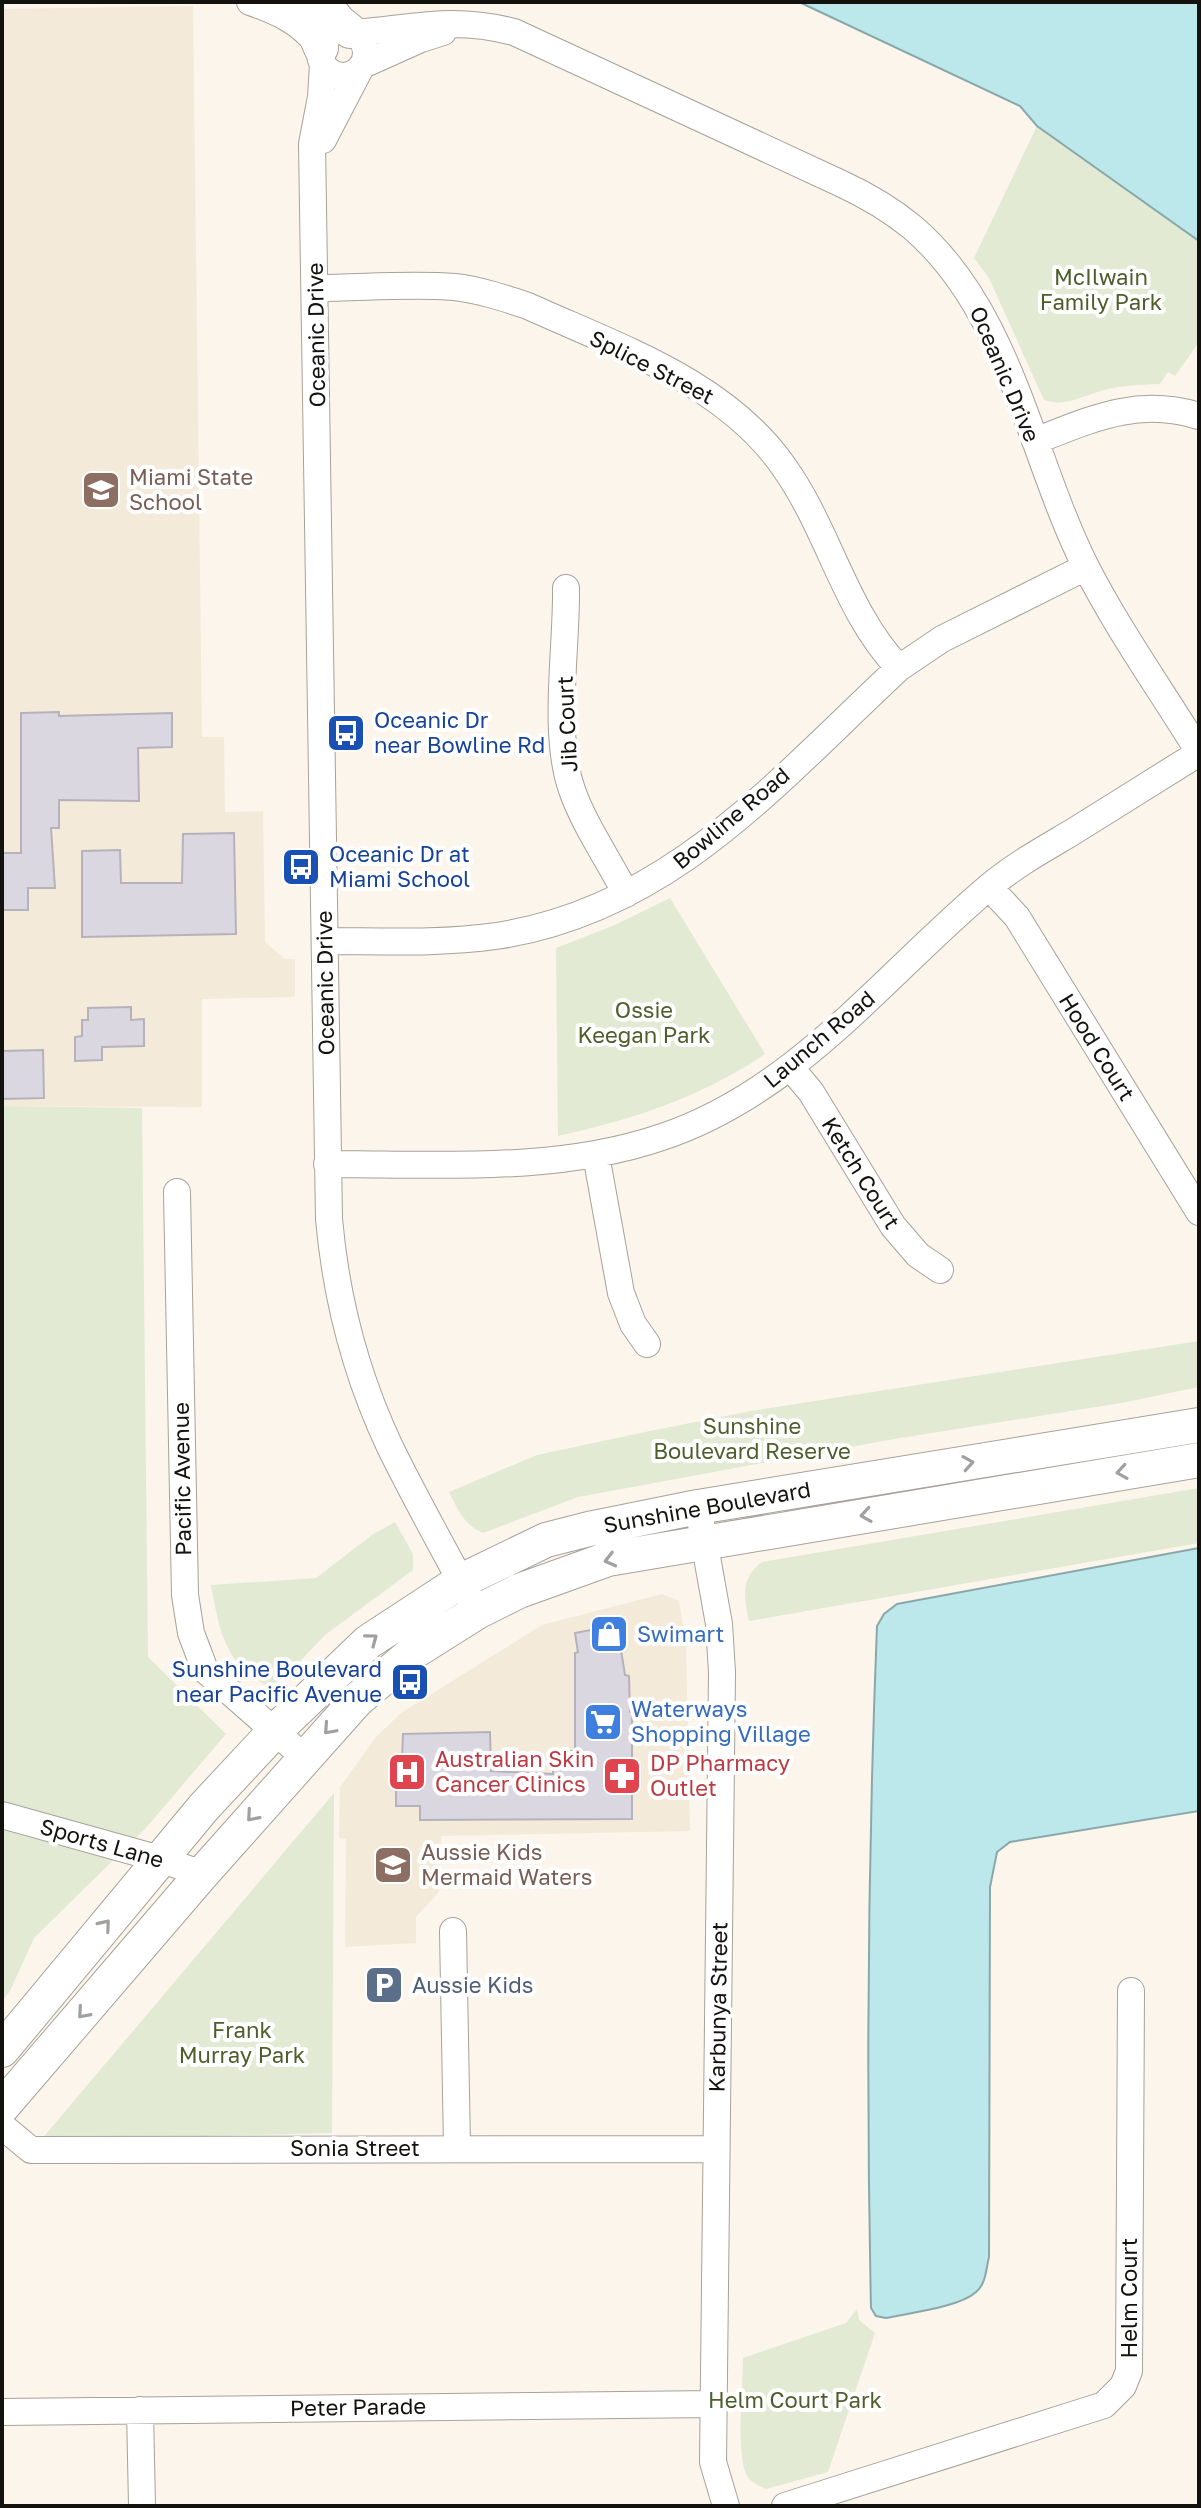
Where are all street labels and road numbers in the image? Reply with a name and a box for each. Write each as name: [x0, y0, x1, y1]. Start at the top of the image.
street label: Oceanic Drive: [301, 262, 330, 408]
street label: Oceanic Drive: [965, 302, 1046, 446]
street label: Splice Street: [586, 324, 719, 409]
street label: Jib Court: [550, 675, 583, 773]
street label: Bowline Road: [667, 761, 795, 874]
street label: Oceanic Drive: [310, 910, 339, 1056]
street label: Launch Road: [758, 984, 880, 1093]
street label: Hood Court: [1054, 988, 1141, 1105]
street label: Ketch Court: [816, 1112, 906, 1234]
street label: Pacific Avenue: [167, 1402, 196, 1556]
street label: Sunshine Boulevard: [601, 1475, 813, 1538]
street label: Sports Lane: [37, 1812, 167, 1873]
street label: Karbunya Street: [703, 1921, 732, 2093]
street label: Sonia Street: [290, 2134, 420, 2161]
street label: Helm Court: [1115, 2238, 1142, 2358]
street label: Peter Parade: [290, 2392, 426, 2421]

